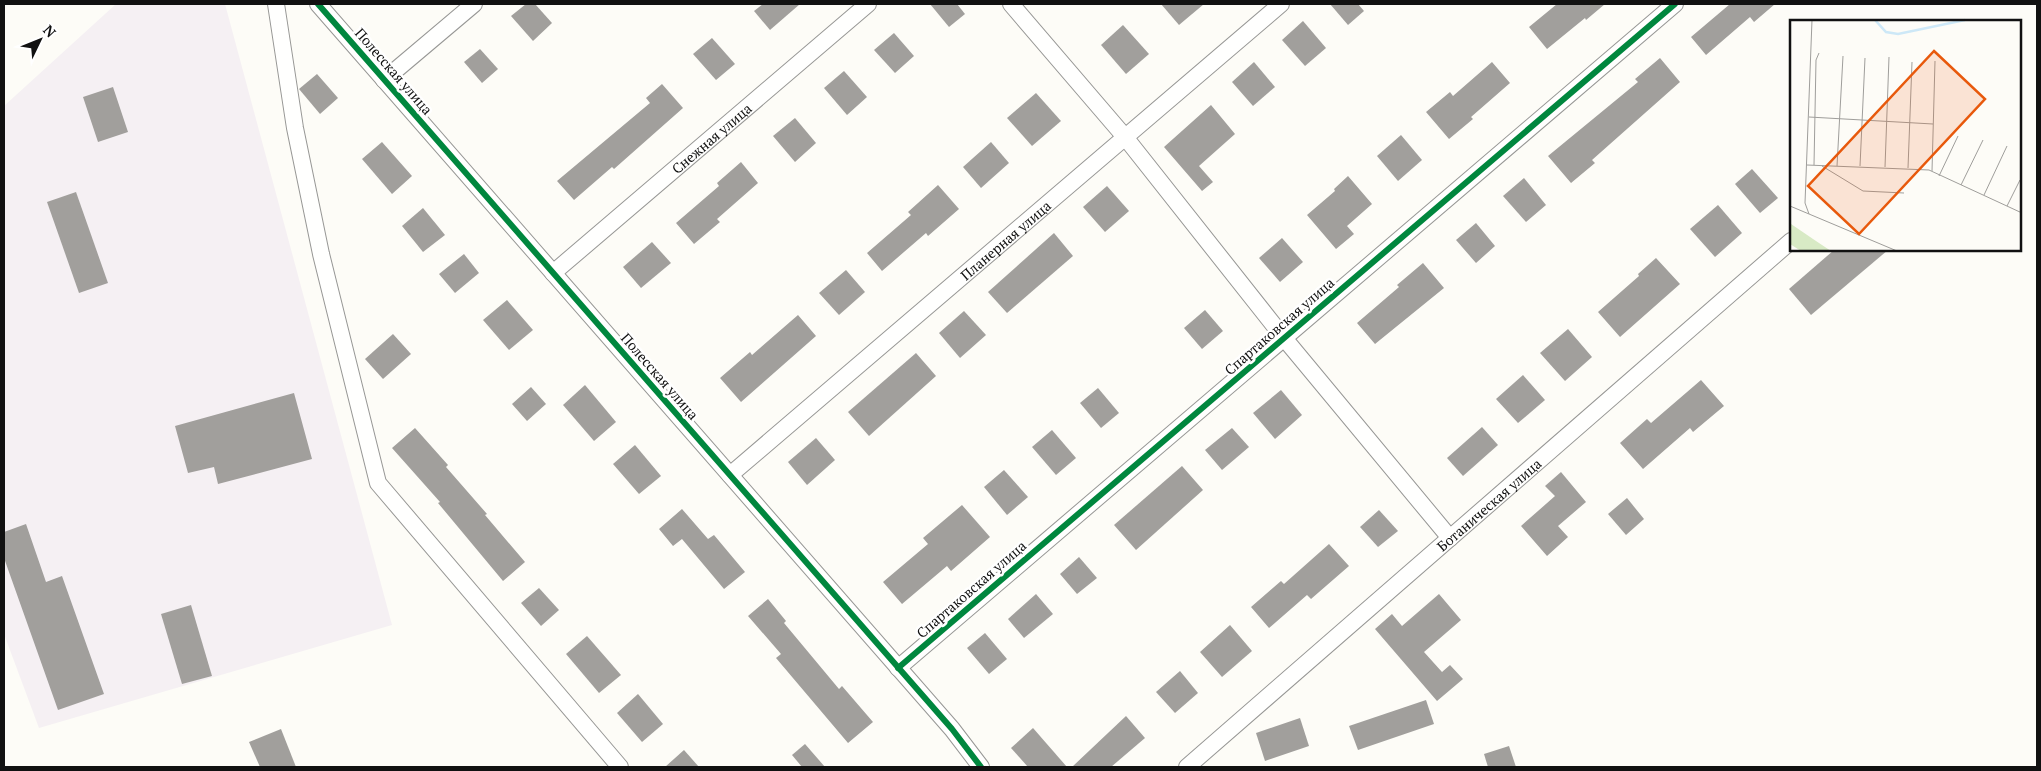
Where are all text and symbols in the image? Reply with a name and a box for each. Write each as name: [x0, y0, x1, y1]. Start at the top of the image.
north arrow: [15, 15, 65, 65]
text: N: [39, 20, 61, 41]
inset map: [1790, 20, 2021, 251]
street label: Полесская улица: [351, 24, 437, 118]
street label: Снежная улица: [667, 98, 755, 177]
street label: Планерная улица: [956, 196, 1054, 284]
street label: Спартаковская улица: [1220, 273, 1338, 379]
street label: Полесская улица: [617, 329, 703, 423]
street label: Ботаническая улица: [1432, 454, 1545, 555]
street label: Спартаковская улица: [912, 536, 1030, 642]

